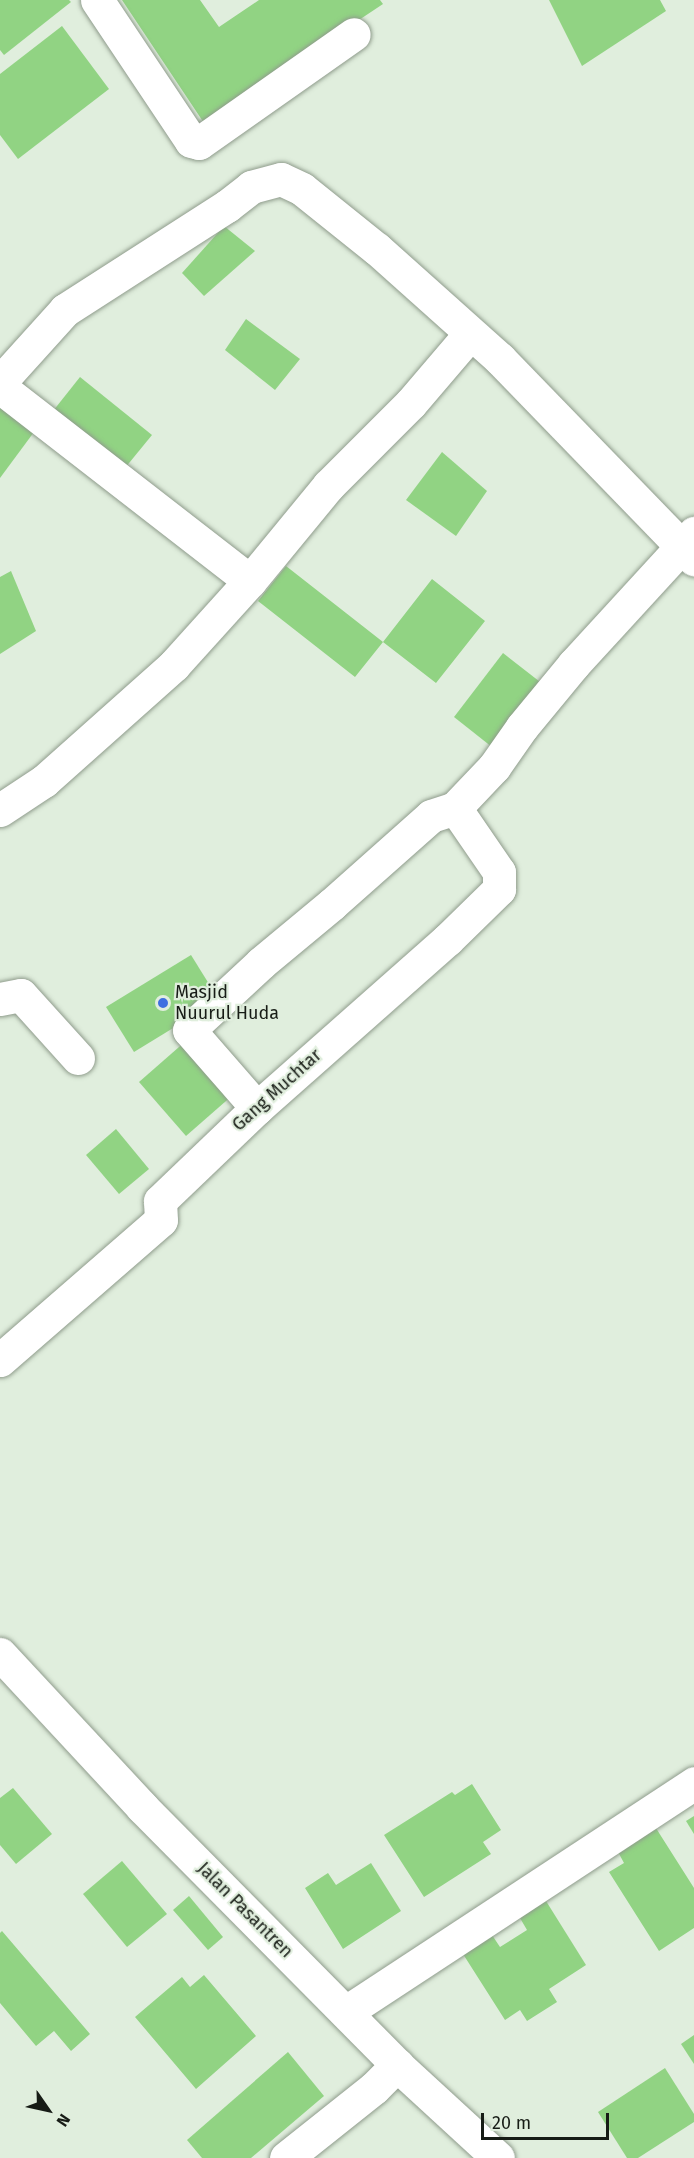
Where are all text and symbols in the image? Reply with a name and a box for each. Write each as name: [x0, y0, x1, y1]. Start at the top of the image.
place label: Masjid Nuurul Huda: [175, 982, 279, 1024]
marker: Masjid Nuurul Huda: [156, 996, 170, 1010]
street label: Gang Muchtar: [228, 1044, 326, 1136]
street label: Jalan Pasantren: [193, 1858, 297, 1962]
north arrow: [18, 2080, 78, 2140]
scale bar: [484, 2101, 612, 2139]
text: N: [52, 2111, 74, 2130]
text: 20 m: [492, 2112, 531, 2134]

